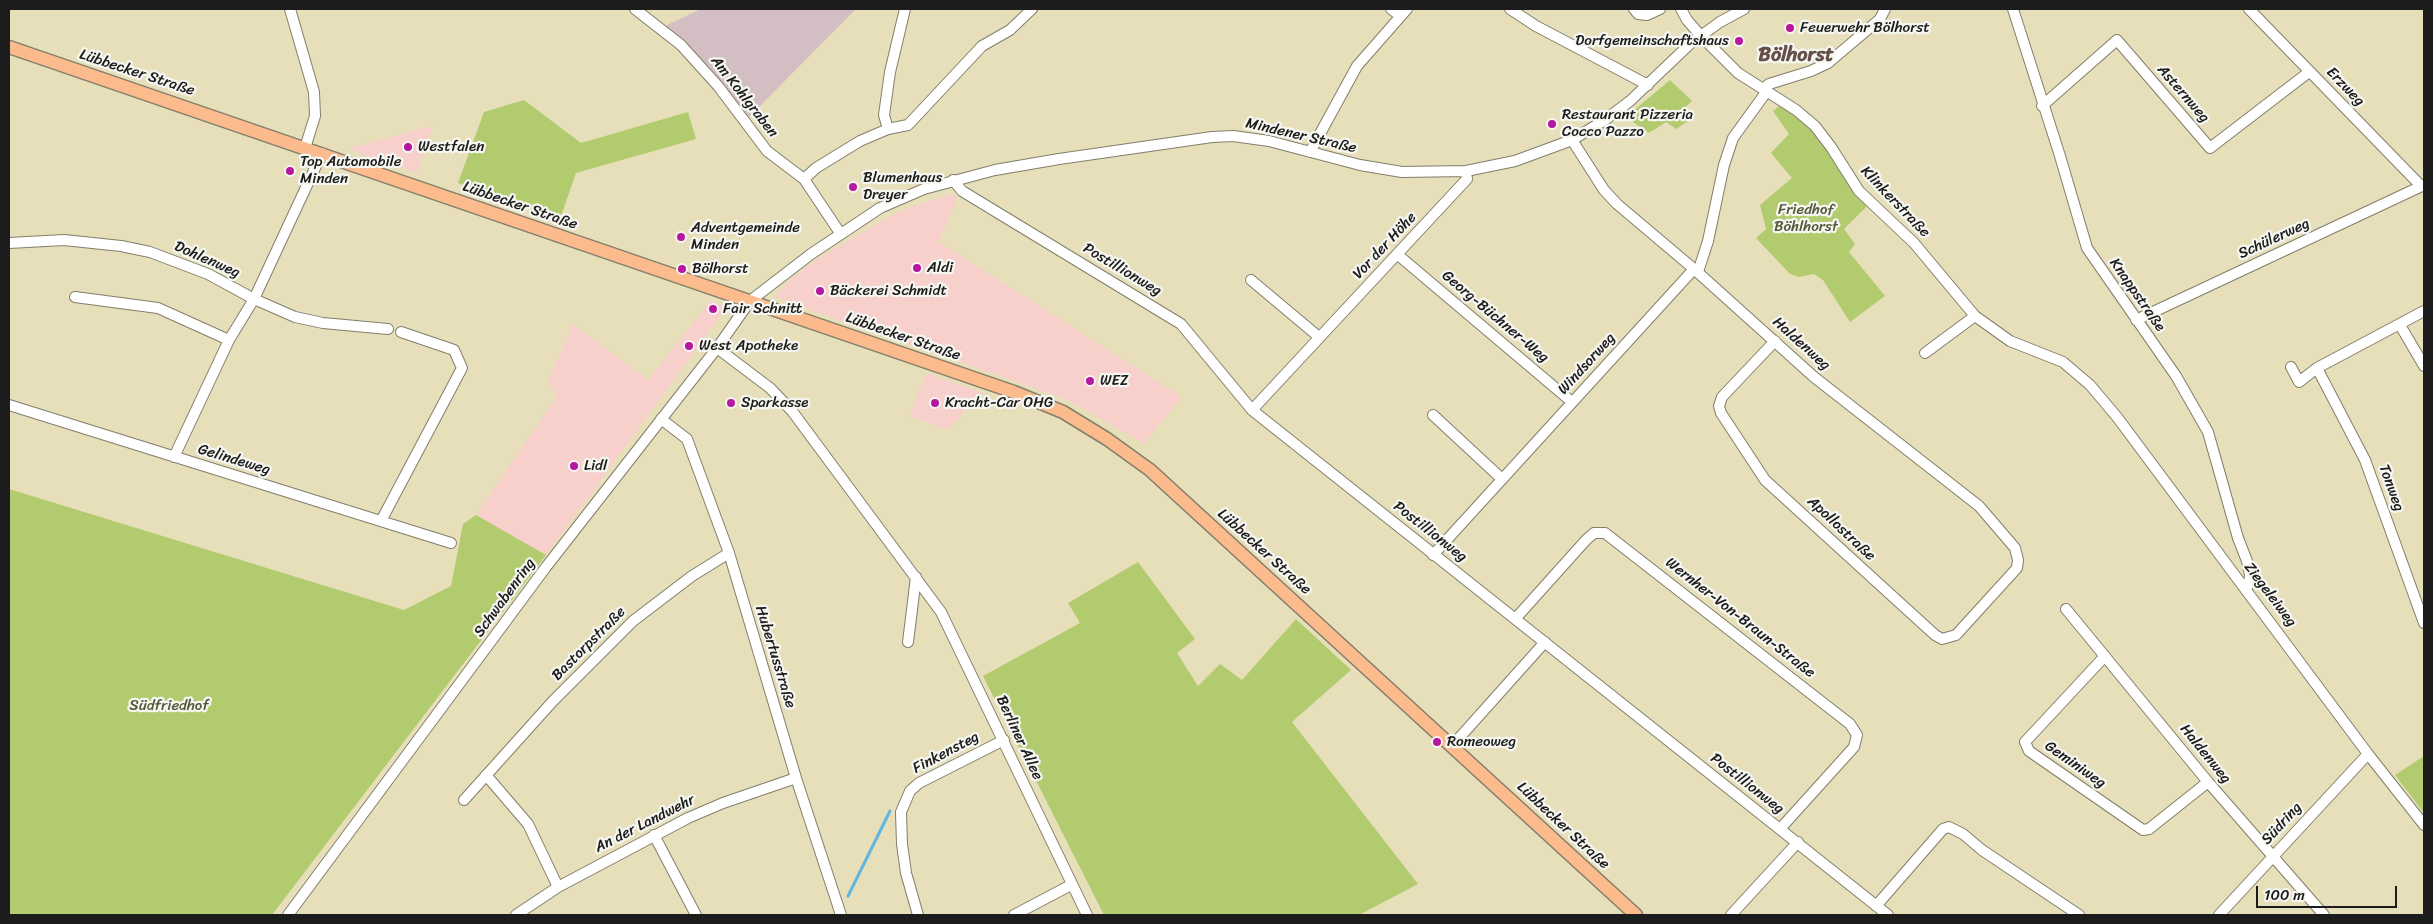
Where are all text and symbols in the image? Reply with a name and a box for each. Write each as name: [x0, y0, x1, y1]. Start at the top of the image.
place label: Feuerwehr Bölhorst: [1800, 19, 1930, 37]
marker: Feuerwehr Bölhorst: [1784, 22, 1796, 34]
place label: Dorfgemeinschaftshaus: [1575, 32, 1729, 50]
marker: Dorfgemeinschaftshaus: [1733, 35, 1745, 47]
district label: Bölhorst: [1758, 44, 1834, 68]
street label: Lübbecker Straße: [77, 46, 197, 100]
street label: Am Kohlgraben: [707, 53, 781, 141]
street label: Asternweg: [2153, 61, 2213, 127]
street label: Erzweg: [2322, 64, 2368, 110]
place label: Restaurant Pizzeria Cocco Pazzo: [1562, 106, 1693, 141]
street label: Mindener Straße: [1244, 114, 1358, 158]
marker: Restaurant Pizzeria Cocco Pazzo: [1546, 118, 1558, 130]
place label: Westfalen: [418, 138, 484, 156]
marker: Westfalen: [402, 141, 414, 153]
place label: Top Automobile Minden: [300, 153, 402, 188]
street label: Klinkerstraße: [1857, 163, 1933, 241]
marker: Top Automobile Minden: [284, 165, 296, 177]
place label: Blumenhaus Dreyer: [863, 169, 942, 204]
street label: Lübbecker Straße: [460, 178, 580, 234]
marker: Blumenhaus Dreyer: [847, 181, 859, 193]
park label: Friedhof Böhlhorst: [1774, 201, 1838, 236]
street label: Vor der Höhe: [1350, 209, 1420, 283]
street label: Schülerweg: [2235, 215, 2313, 263]
place label: Adventgemeinde Minden: [691, 219, 800, 254]
marker: Adventgemeinde Minden: [675, 231, 687, 243]
street label: Dohlenweg: [171, 238, 243, 282]
street label: Postillionweg: [1079, 240, 1165, 300]
street label: Knappstraße: [2105, 255, 2169, 335]
place label: Aldi: [927, 259, 953, 277]
place label: Bölhorst: [692, 260, 748, 278]
marker: Aldi: [911, 262, 923, 274]
marker: Bölhorst: [676, 263, 688, 275]
street label: Georg-Büchner-Weg: [1438, 267, 1552, 367]
place label: Bäckerei Schmidt: [830, 282, 947, 300]
marker: Bäckerei Schmidt: [814, 285, 826, 297]
place label: Fair Schnitt: [723, 300, 802, 318]
marker: Fair Schnitt: [707, 303, 719, 315]
street label: Lübbecker Straße: [843, 309, 963, 365]
street label: Haldenweg: [1768, 313, 1834, 375]
street label: Windsorweg: [1555, 329, 1619, 399]
place label: West Apotheke: [699, 337, 798, 355]
marker: West Apotheke: [683, 340, 695, 352]
place label: WEZ: [1100, 372, 1129, 390]
marker: WEZ: [1084, 375, 1096, 387]
place label: Sparkasse: [741, 394, 809, 412]
place label: Kracht-Car OHG: [945, 394, 1053, 412]
marker: Sparkasse: [725, 397, 737, 409]
marker: Kracht-Car OHG: [929, 397, 941, 409]
street label: Gelindeweg: [196, 441, 272, 479]
place label: Lidl: [584, 457, 607, 475]
marker: Lidl: [568, 460, 580, 472]
street label: Tonweg: [2374, 462, 2408, 514]
street label: Apollostraße: [1803, 493, 1879, 565]
street label: Postillionweg: [1390, 498, 1470, 566]
street label: Lübbecker Straße: [1213, 505, 1315, 599]
street label: Wernher-Von-Braun-Straße: [1662, 554, 1818, 682]
street label: Schwabenring: [470, 555, 540, 641]
street label: Ziegeleiweg: [2240, 559, 2300, 631]
street label: Bastorpstraße: [548, 603, 630, 685]
street label: Hubertusstraße: [751, 603, 799, 711]
street label: Berliner Allee: [992, 693, 1046, 783]
park label: Südfriedhof: [129, 697, 209, 715]
street label: Haldenweg: [2176, 721, 2234, 787]
street label: Finkensteg: [910, 728, 982, 778]
place label: Romeoweg: [1447, 733, 1516, 751]
marker: Romeoweg: [1431, 736, 1443, 748]
street label: Geminiweg: [2041, 737, 2109, 793]
street label: Postillionweg: [1707, 750, 1787, 818]
street label: Lübbecker Straße: [1513, 779, 1613, 873]
street label: An der Landwehr: [592, 791, 698, 857]
street label: Südring: [2258, 799, 2306, 849]
scale bar: [2258, 876, 2399, 908]
text: 100 m: [2264, 882, 2305, 908]

